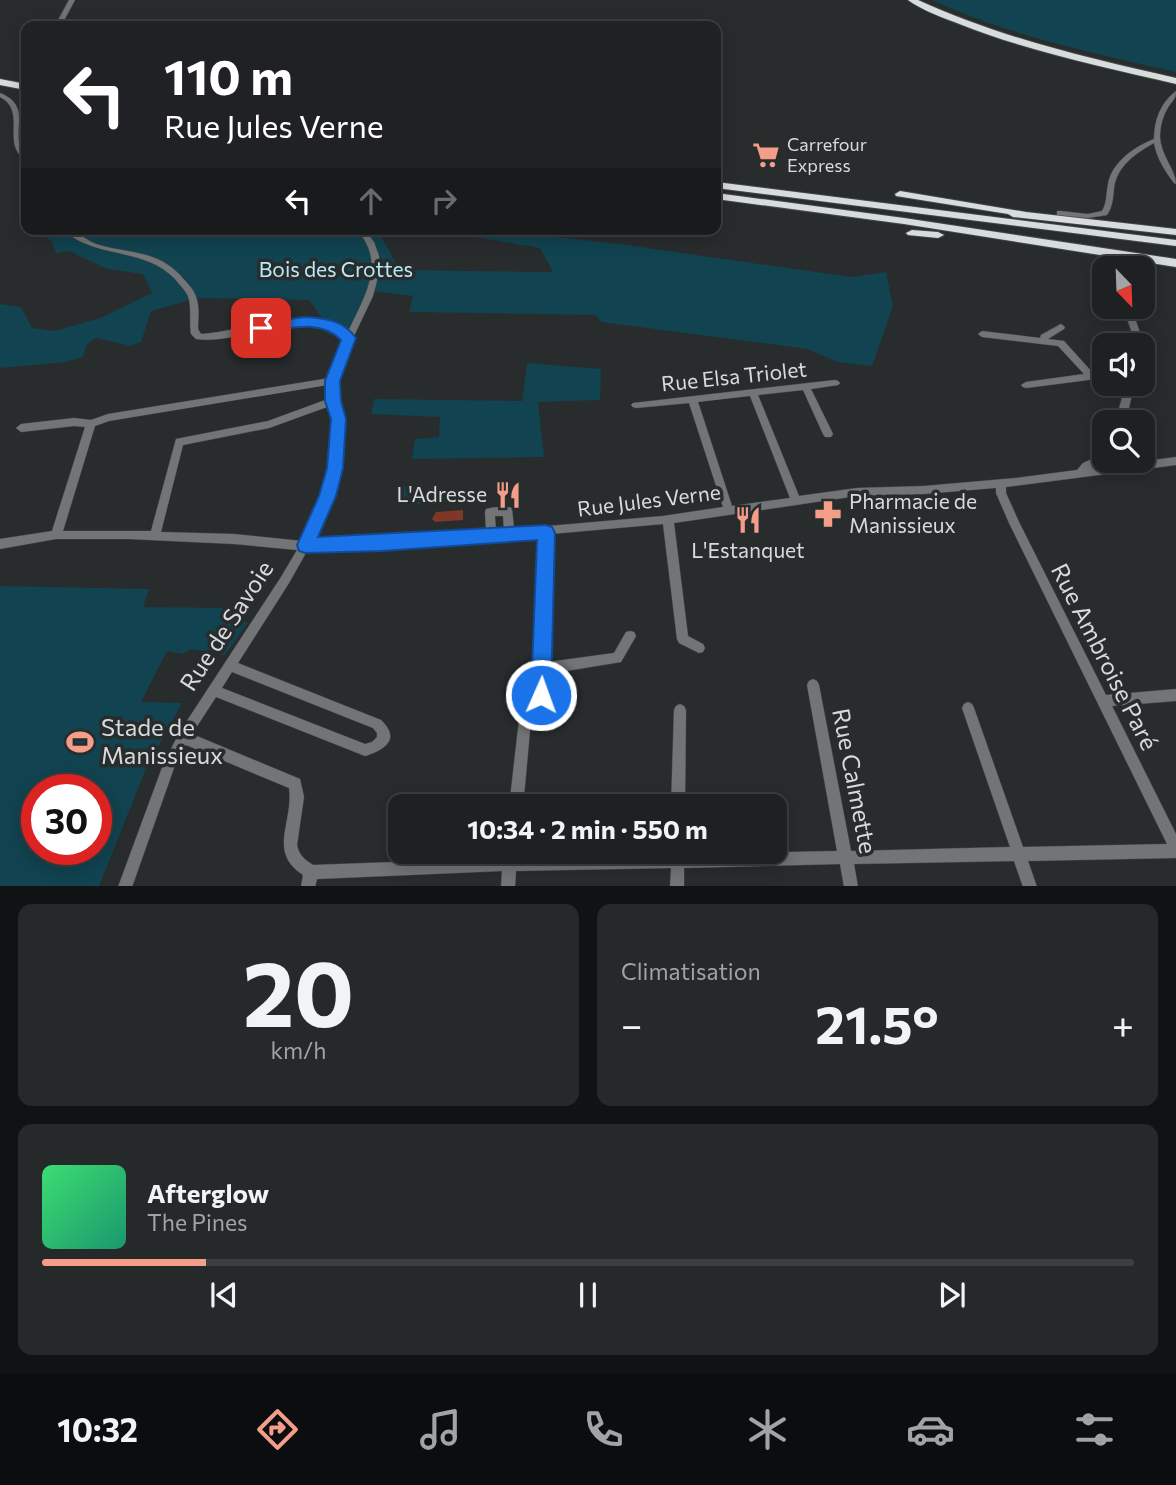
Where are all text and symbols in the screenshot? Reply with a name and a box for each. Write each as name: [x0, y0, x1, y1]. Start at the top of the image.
text: 110 m: [164, 45, 293, 105]
icon: left: [49, 49, 140, 140]
text: Rue Jules Verne: [164, 105, 384, 145]
place label: Carrefour Express: [787, 133, 867, 176]
supermarket icon: Carrefour Express: [751, 140, 781, 170]
icon: left: [279, 182, 317, 220]
icon: ahead: [352, 182, 390, 220]
icon: right: [425, 182, 463, 220]
park label: Bois des Crottes: [259, 256, 413, 281]
north arrow: [1092, 256, 1155, 318]
map controls: [1092, 256, 1155, 473]
pin: [231, 298, 291, 358]
icon: arrive: [242, 309, 280, 347]
button: sound: [1092, 333, 1155, 396]
street label: Rue Elsa Triolet: [660, 355, 808, 396]
button: search: [1092, 410, 1155, 473]
street label: Rue Jules Verne: [576, 478, 722, 521]
restaurant icon: L'Adresse: [493, 480, 523, 510]
place label: L'Adresse: [396, 481, 487, 506]
place label: Pharmacie de Manissieux: [849, 488, 977, 537]
pharmacy icon: Pharmacie de Manissieux: [813, 499, 843, 529]
restaurant icon: L'Estanquet: [733, 505, 763, 535]
place label: L'Estanquet: [691, 537, 805, 562]
street label: Rue de Savoie: [173, 555, 279, 696]
street label: Rue Ambroise Paré: [1046, 558, 1165, 755]
position arrow: [504, 658, 578, 732]
street label: Rue Calmette: [827, 706, 884, 856]
place label: Stade de Manissieux: [101, 712, 223, 769]
sports icon: Stade de Manissieux: [65, 727, 95, 757]
speed limit sign: 30: [21, 774, 112, 865]
text: 10:34 · 2 min · 550 m: [467, 813, 708, 844]
text: 20: [243, 934, 354, 1046]
text: Climatisation: [621, 957, 761, 985]
text: 21.5°: [815, 991, 939, 1055]
text: −: [621, 1000, 643, 1047]
text: +: [1112, 1000, 1134, 1047]
text: km/h: [271, 1036, 326, 1064]
text: Afterglow: [147, 1177, 269, 1208]
text: The Pines: [147, 1208, 248, 1236]
icon: previous: [205, 1276, 243, 1314]
icon: pause: [569, 1276, 607, 1314]
icon: next: [933, 1276, 971, 1314]
icon: directions: [253, 1405, 302, 1454]
icon: music: [416, 1405, 465, 1454]
icon: phone: [579, 1405, 628, 1454]
icon: climate: [743, 1405, 792, 1454]
icon: car: [906, 1405, 955, 1454]
icon: filters: [1070, 1405, 1119, 1454]
text: 10:32: [57, 1409, 138, 1449]

